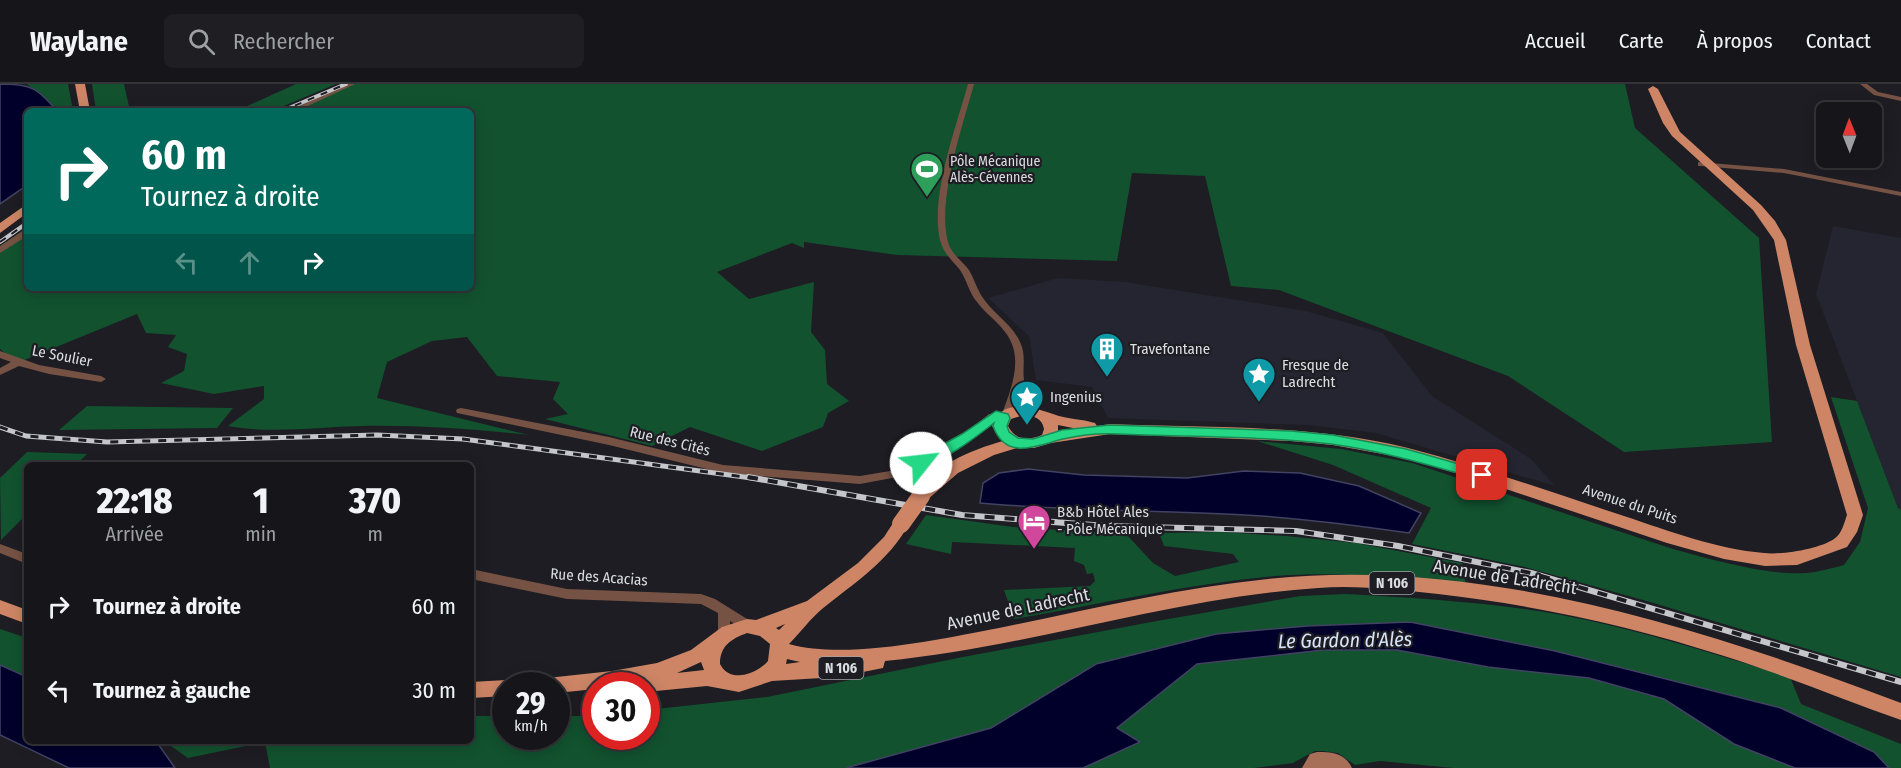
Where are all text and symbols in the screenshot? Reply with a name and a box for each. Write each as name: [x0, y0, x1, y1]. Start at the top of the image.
search box: [164, 14, 584, 68]
text: Waylane: [30, 25, 128, 58]
icon: search: [185, 25, 218, 58]
text: Rechercher: [233, 28, 334, 55]
text: Accueil: [1525, 28, 1586, 54]
text: Carte: [1619, 28, 1664, 54]
text: À propos: [1697, 28, 1773, 54]
text: Contact: [1806, 28, 1871, 54]
north arrow: [1816, 102, 1882, 168]
map controls: [1816, 102, 1882, 168]
text: 60 m: [141, 130, 227, 180]
icon: right: [42, 132, 120, 210]
sports icon: Pôle Mécanique Alès-Cévennes: [909, 151, 945, 198]
place label: Pôle Mécanique Alès-Cévennes: [950, 153, 1040, 186]
text: Tournez à droite: [141, 181, 320, 213]
icon: left: [170, 246, 203, 279]
icon: ahead: [233, 246, 266, 279]
icon: right: [296, 246, 329, 279]
building icon: Travefontane: [1089, 331, 1125, 378]
place label: Travefontane: [1130, 340, 1210, 358]
street label: Le Soulier: [30, 341, 94, 371]
place icon: Fresque de Ladrecht: [1241, 356, 1277, 403]
place label: Fresque de Ladrecht: [1282, 356, 1349, 391]
place icon: Ingenius: [1009, 379, 1045, 426]
place label: Ingenius: [1050, 388, 1102, 406]
street label: Rue des Cités: [628, 422, 712, 460]
position arrow: [889, 431, 953, 495]
pin: [1456, 449, 1507, 500]
icon: arrive: [1465, 458, 1498, 491]
text: 22:18: [97, 479, 173, 523]
text: 1: [253, 479, 269, 523]
text: 370: [349, 479, 401, 523]
street label: Avenue du Puits: [1580, 480, 1680, 528]
hotel icon: B&b Hôtel Ales - Pôle Mécanique: [1016, 503, 1052, 550]
place label: B&b Hôtel Ales - Pôle Mécanique: [1057, 503, 1163, 538]
text: Arrivée: [106, 522, 164, 546]
text: min: [245, 522, 276, 546]
text: m: [367, 522, 383, 546]
street label: Avenue de Ladrecht: [1432, 555, 1579, 599]
street label: Rue des Acacias: [550, 565, 648, 589]
road number: N 106: [1370, 572, 1414, 594]
street label: Avenue de Ladrecht: [945, 583, 1091, 635]
icon: right: [42, 590, 75, 623]
text: Tournez à droite: [93, 593, 241, 620]
text: 60 m: [412, 593, 456, 620]
water label: Le Gardon d'Alès: [1278, 627, 1413, 653]
road number: N 106: [818, 657, 864, 679]
speed limit sign: 30: [582, 672, 660, 750]
icon: left: [42, 674, 75, 707]
text: Tournez à gauche: [93, 677, 251, 704]
text: 30 m: [413, 677, 456, 704]
text: 29: [516, 686, 546, 722]
text: km/h: [514, 717, 548, 735]

